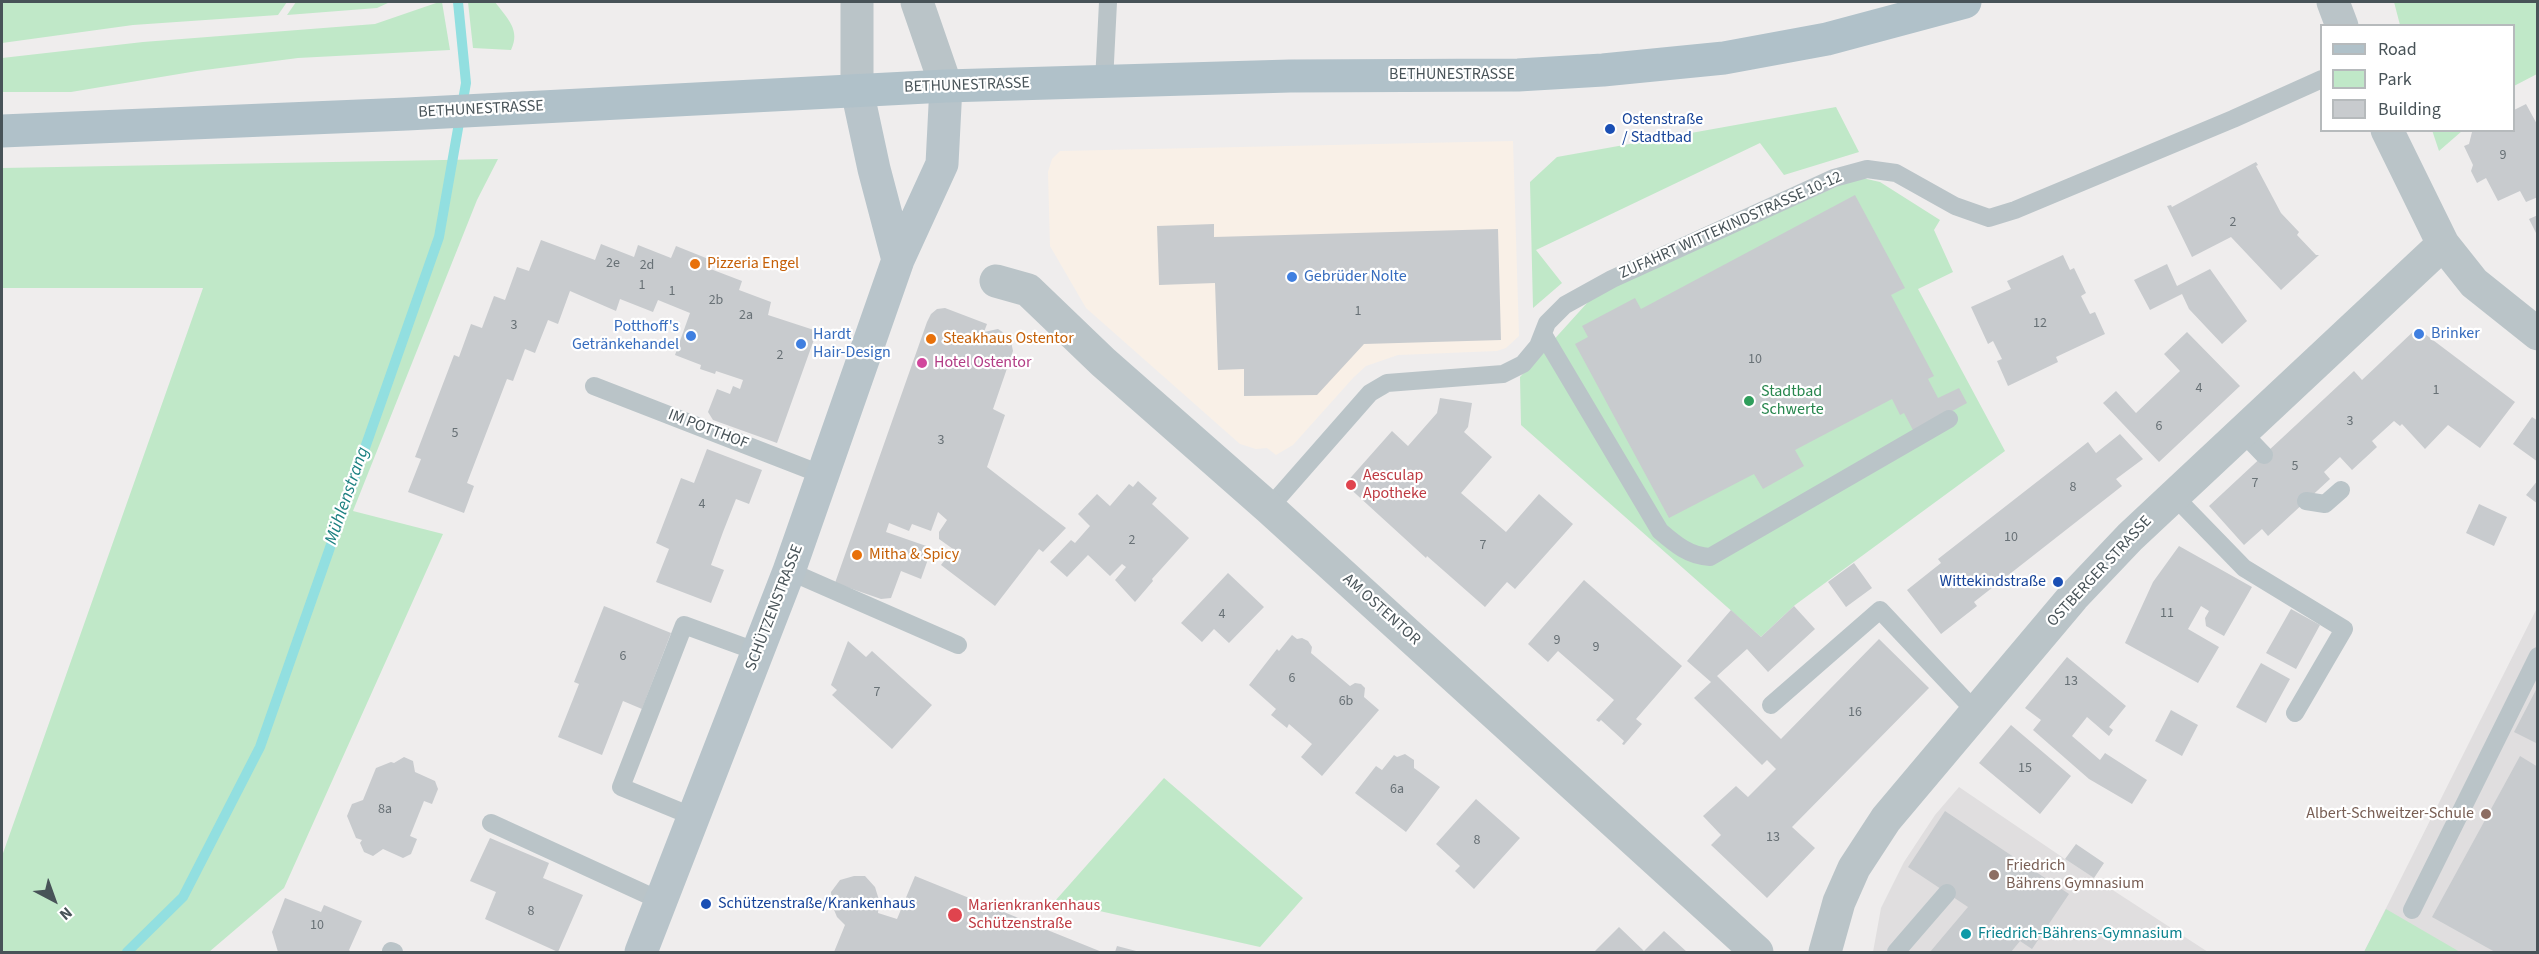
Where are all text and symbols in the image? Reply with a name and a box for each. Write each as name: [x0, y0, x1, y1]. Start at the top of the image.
legend: [2320, 24, 2515, 132]
text: Road: [2378, 37, 2417, 62]
street label: BETHUNESTRASSE: [1389, 65, 1515, 85]
text: Park: [2378, 67, 2412, 92]
street label: BETHUNESTRASSE: [904, 74, 1030, 98]
street label: BETHUNESTRASSE: [418, 97, 544, 123]
text: Building: [2378, 97, 2441, 122]
place label: Ostenstraße / Stadtbad: [1622, 110, 1703, 148]
marker: Ostenstraße / Stadtbad: [1603, 122, 1617, 136]
house number: 9: [2500, 148, 2506, 164]
street label: ZUFAHRT WITTEKINDSTRASSE 10-12: [1617, 168, 1845, 284]
house number: 2: [2230, 215, 2236, 231]
place label: Pizzeria Engel: [707, 254, 799, 274]
house number: 2e: [606, 256, 620, 272]
marker: Pizzeria Engel: [688, 257, 702, 271]
house number: 2d: [640, 258, 654, 274]
place label: Gebrüder Nolte: [1304, 267, 1407, 287]
marker: Gebrüder Nolte: [1285, 270, 1299, 284]
house number: 1: [639, 278, 645, 294]
house number: 1: [669, 284, 675, 300]
house number: 2b: [709, 293, 723, 309]
house number: 1: [1355, 304, 1361, 320]
house number: 2a: [739, 308, 753, 324]
house number: 12: [2033, 316, 2047, 332]
place label: Potthoff's Getränkehandel: [572, 317, 679, 355]
house number: 3: [511, 318, 517, 334]
place label: Brinker: [2431, 324, 2480, 344]
place label: Hardt Hair-Design: [813, 325, 891, 363]
marker: Brinker: [2412, 327, 2426, 341]
marker: Potthoff's Getränkehandel: [684, 329, 698, 343]
place label: Steakhaus Ostentor: [943, 329, 1074, 349]
marker: Steakhaus Ostentor: [924, 332, 938, 346]
marker: Hardt Hair-Design: [794, 337, 808, 351]
house number: 2: [777, 348, 783, 364]
house number: 10: [1748, 352, 1762, 368]
place label: Hotel Ostentor: [934, 353, 1032, 373]
marker: Hotel Ostentor: [915, 356, 929, 370]
house number: 4: [2196, 381, 2202, 397]
place label: Stadtbad Schwerte: [1761, 382, 1824, 420]
house number: 1: [2433, 383, 2439, 399]
marker: Stadtbad Schwerte: [1742, 394, 1756, 408]
street label: IM POTTHOF: [665, 406, 751, 454]
house number: 3: [2347, 414, 2353, 430]
house number: 6: [2156, 419, 2162, 435]
house number: 5: [452, 426, 458, 442]
house number: 3: [938, 433, 944, 449]
water label: Mühlenstrang: [321, 444, 375, 548]
house number: 5: [2292, 459, 2298, 475]
place label: Aesculap Apotheke: [1363, 466, 1427, 504]
house number: 7: [2252, 476, 2258, 492]
marker: Aesculap Apotheke: [1344, 478, 1358, 492]
house number: 8: [2070, 480, 2076, 496]
house number: 4: [699, 497, 705, 513]
street label: OSTBERGER STRASSE: [2044, 512, 2156, 632]
house number: 10: [2004, 530, 2018, 546]
house number: 2: [1129, 533, 1135, 549]
house number: 7: [1480, 538, 1486, 554]
street label: SCHÜTZENSTRASSE: [742, 542, 808, 674]
place label: Mitha & Spicy: [869, 545, 959, 565]
marker: Mitha & Spicy: [850, 548, 864, 562]
street label: AM OSTENTOR: [1338, 570, 1424, 650]
place label: Wittekindstraße: [1940, 572, 2046, 592]
marker: Wittekindstraße: [2051, 575, 2065, 589]
house number: 11: [2160, 606, 2174, 622]
house number: 4: [1219, 607, 1225, 623]
house number: 9: [1554, 633, 1560, 649]
house number: 9: [1593, 640, 1599, 656]
house number: 6: [620, 649, 626, 665]
house number: 6: [1289, 671, 1295, 687]
house number: 13: [2064, 674, 2078, 690]
house number: 7: [874, 685, 880, 701]
house number: 6b: [1339, 694, 1353, 710]
house number: 16: [1848, 705, 1862, 721]
house number: 15: [2018, 761, 2032, 777]
house number: 6a: [1390, 782, 1404, 798]
house number: 8a: [378, 802, 392, 818]
place label: Albert-Schweitzer-Schule: [2306, 804, 2474, 824]
marker: Albert-Schweitzer-Schule: [2479, 807, 2493, 821]
house number: 13: [1766, 830, 1780, 846]
house number: 8: [1474, 833, 1480, 849]
place label: Friedrich Bährens Gymnasium: [2006, 856, 2144, 894]
marker: Friedrich Bährens Gymnasium: [1987, 868, 2001, 882]
north arrow: [24, 870, 84, 930]
place label: Schützenstraße/Krankenhaus: [718, 894, 916, 914]
place label: Marienkrankenhaus Schützenstraße: [968, 896, 1100, 934]
marker: Schützenstraße/Krankenhaus: [699, 897, 713, 911]
text: N: [55, 902, 77, 925]
house number: 8: [528, 904, 534, 920]
marker: Marienkrankenhaus Schützenstraße: [946, 906, 964, 924]
house number: 10: [310, 918, 324, 934]
place label: Friedrich-Bährens-Gymnasium: [1978, 924, 2182, 944]
marker: Friedrich-Bährens-Gymnasium: [1959, 927, 1973, 941]

